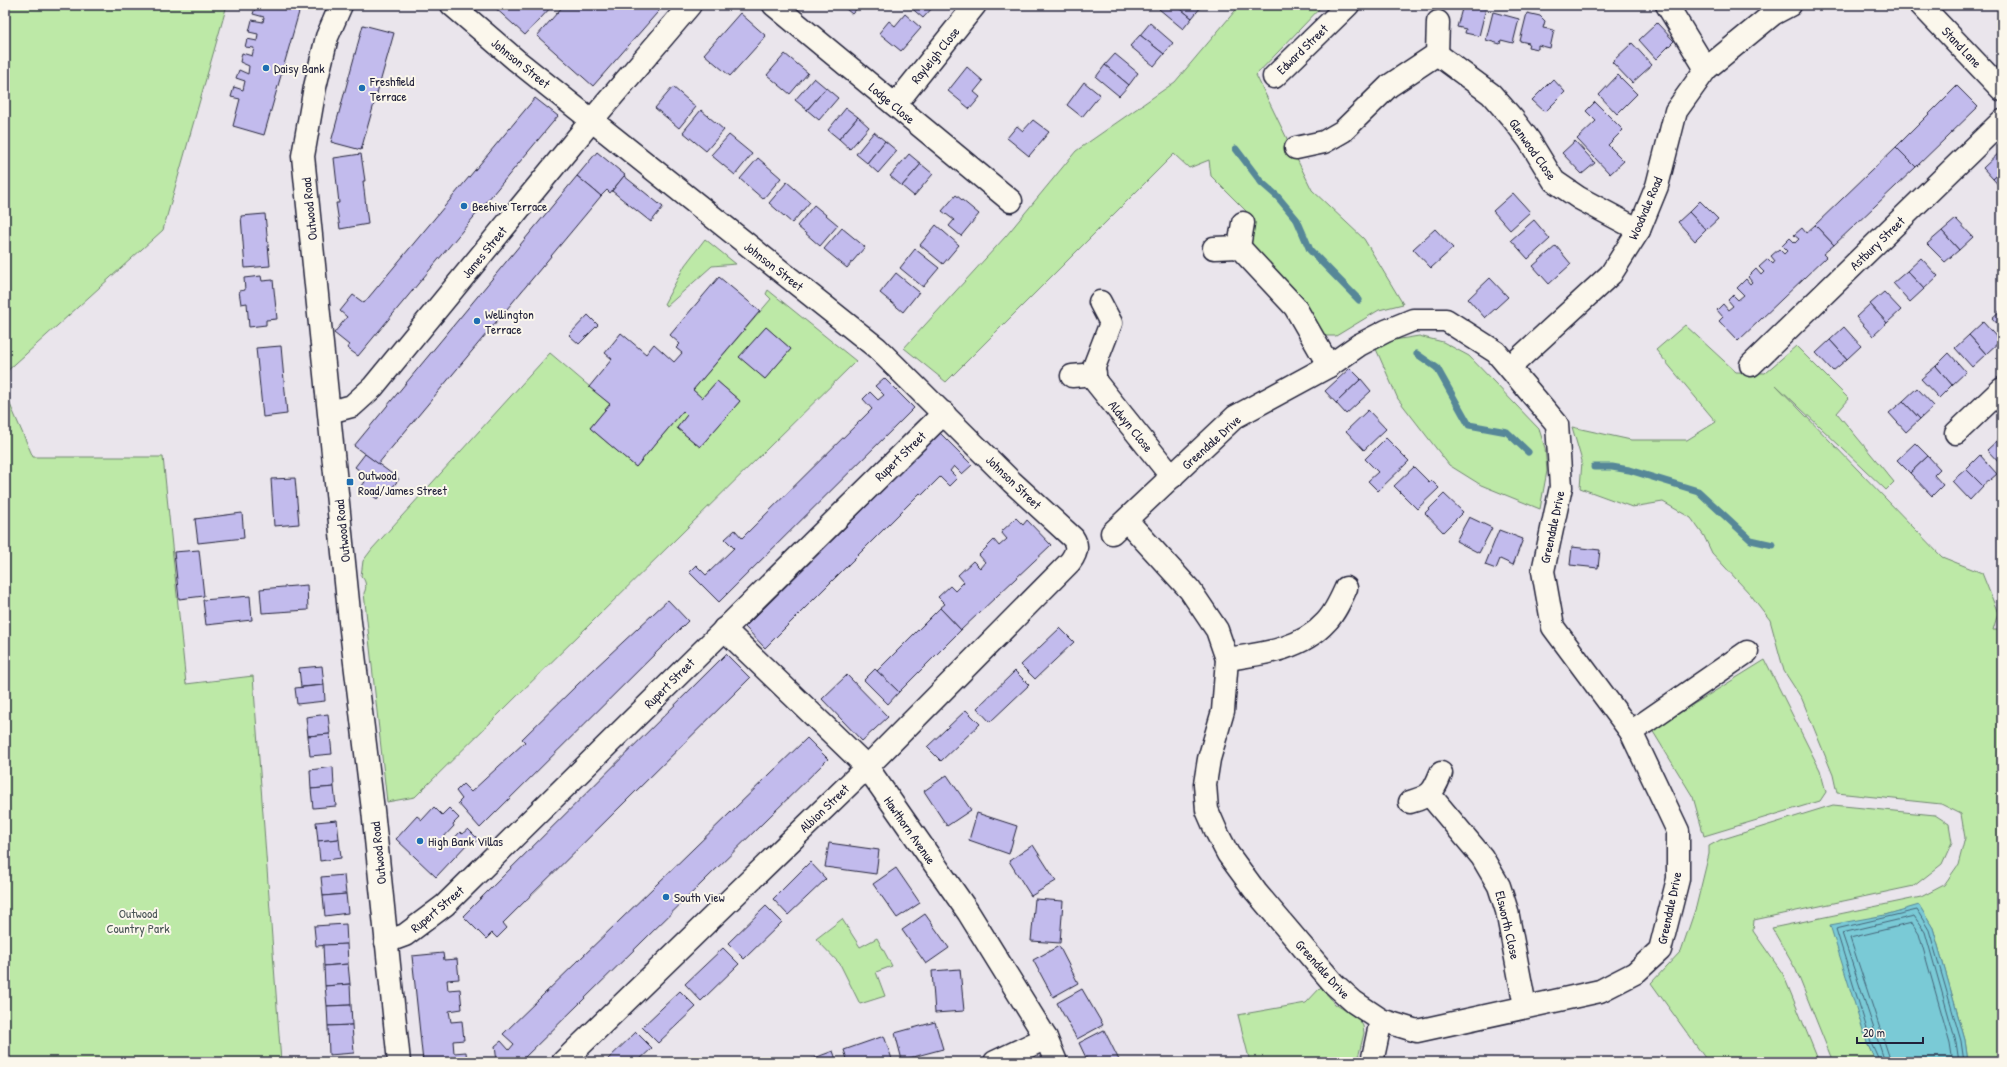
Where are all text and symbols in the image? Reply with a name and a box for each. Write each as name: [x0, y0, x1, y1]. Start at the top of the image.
street label: Edward Street: [1272, 19, 1332, 78]
street label: Rayleigh Close: [907, 23, 963, 87]
street label: Stand Lane: [1938, 23, 1986, 71]
street label: Johnson Street: [488, 34, 555, 93]
place label: Daisy Bank: [274, 59, 325, 77]
marker: Daisy Bank: [261, 63, 271, 73]
place label: Freshfield Terrace: [369, 72, 414, 105]
street label: Lodge Close: [865, 78, 919, 128]
marker: Freshfield Terrace: [357, 83, 367, 93]
street label: Glenwood Close: [1505, 115, 1561, 183]
street label: Woodvale Road: [1624, 174, 1666, 242]
street label: Outwood Road: [297, 177, 321, 241]
place label: Beehive Terrace: [472, 197, 547, 215]
marker: Beehive Terrace: [459, 201, 469, 211]
street label: Astbury Street: [1846, 212, 1909, 274]
street label: James Street: [457, 222, 511, 282]
street label: Johnson Street: [741, 237, 808, 295]
place label: Wellington Terrace: [485, 305, 534, 338]
marker: Wellington Terrace: [472, 316, 482, 326]
street label: Aldwyn Close: [1105, 397, 1157, 455]
street label: Greendale Drive: [1178, 411, 1244, 473]
street label: Rupert Street: [871, 427, 930, 485]
street label: Johnson Street: [982, 451, 1046, 513]
place label: Outwood Road/James Street: [358, 466, 448, 499]
marker: Outwood Road/James Street: [345, 477, 355, 487]
street label: Greendale Drive: [1536, 489, 1568, 565]
street label: Outwood Road: [330, 499, 354, 563]
street label: Rupert Street: [640, 653, 699, 712]
street label: Albion Street: [795, 779, 853, 836]
street label: Hawthorn Avenue: [880, 792, 940, 868]
street label: Outwood Road: [366, 821, 390, 885]
place label: High Bank Villas: [428, 832, 503, 850]
marker: High Bank Villas: [415, 836, 425, 846]
street label: Greendale Drive: [1653, 870, 1685, 946]
street label: Rupert Street: [406, 881, 468, 937]
place label: South View: [674, 888, 725, 906]
street label: Elsworth Close: [1491, 889, 1525, 961]
marker: South View: [661, 892, 671, 902]
park label: Outwood Country Park: [106, 904, 170, 937]
street label: Greendale Drive: [1292, 936, 1354, 1002]
scale bar: [1857, 1019, 1923, 1045]
text: 20 m: [1863, 1024, 1885, 1041]

